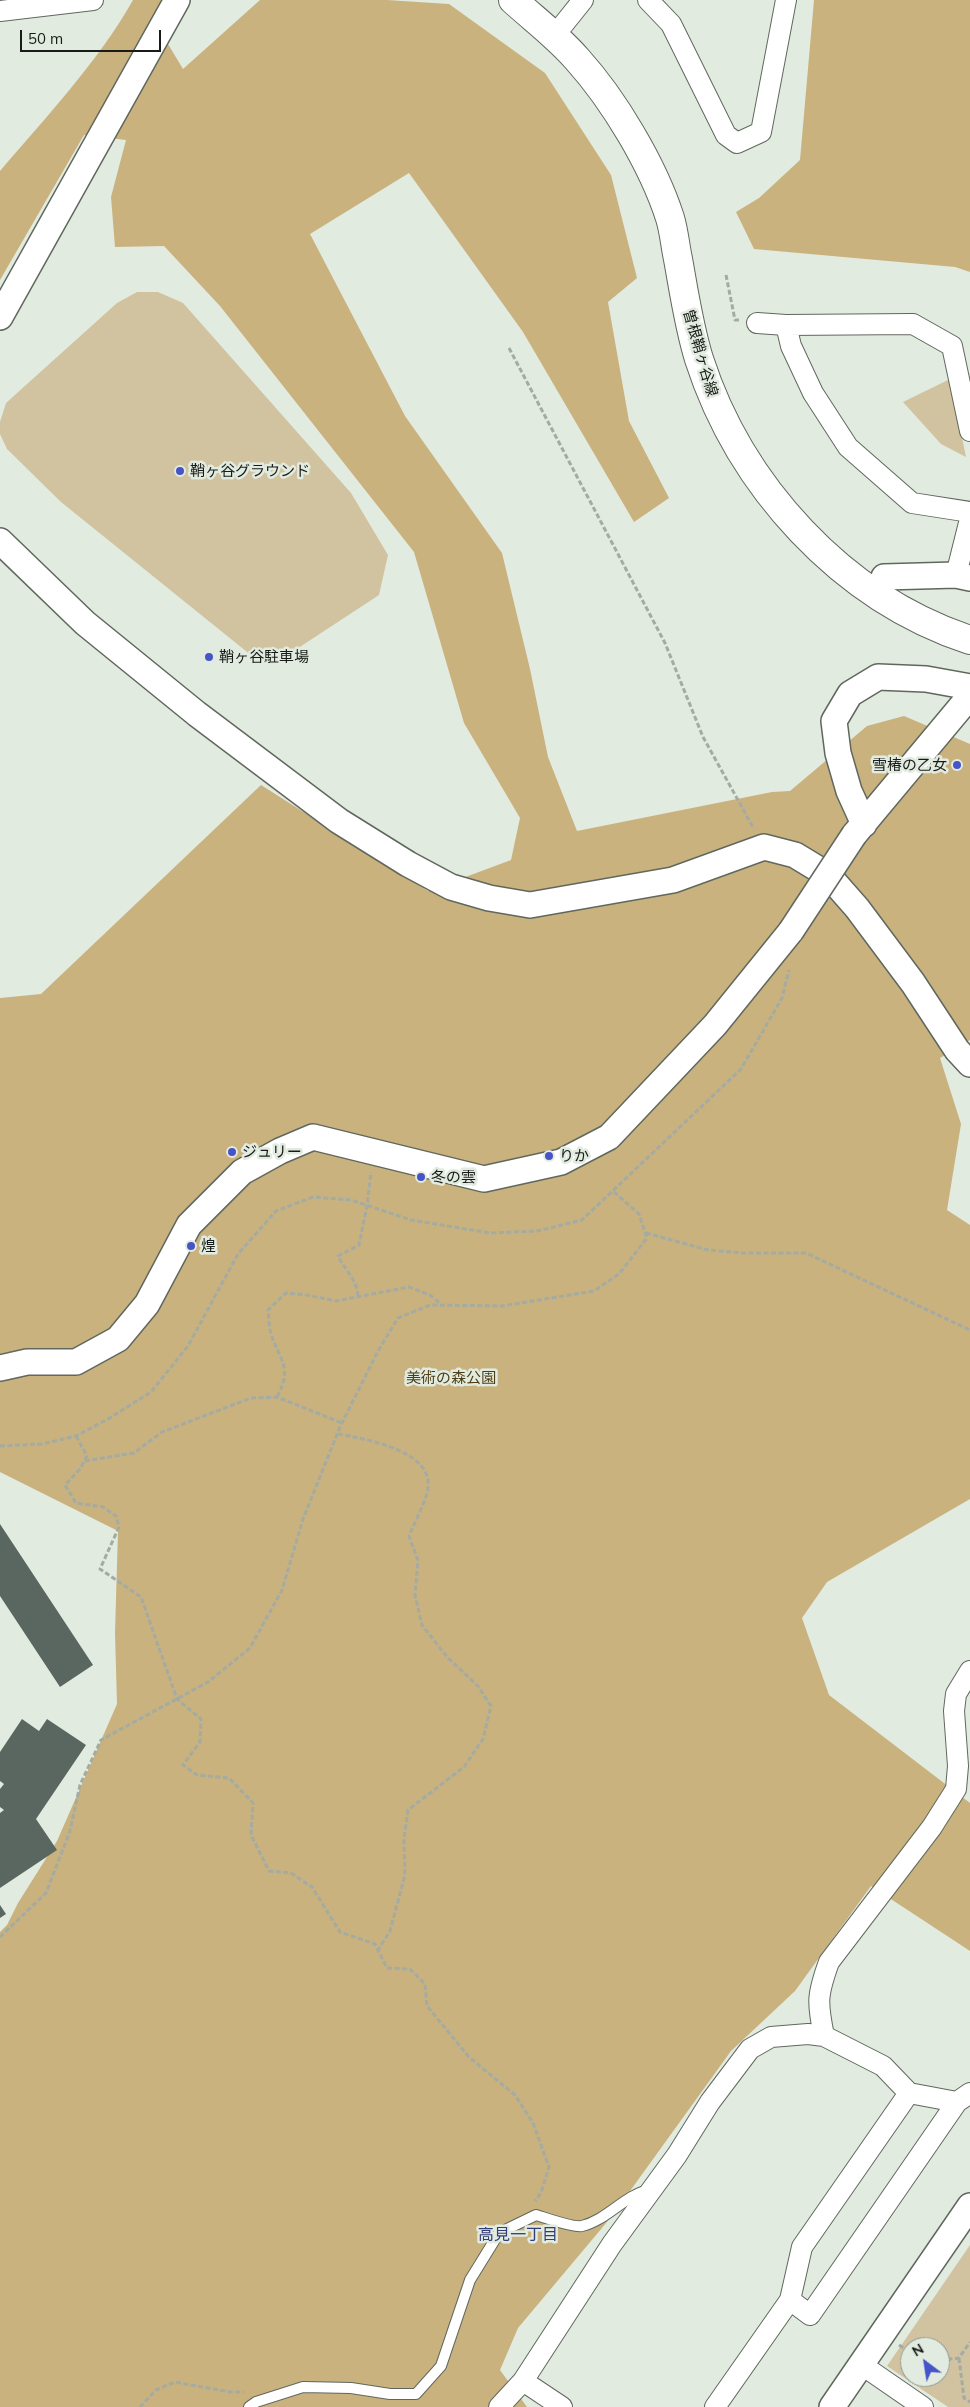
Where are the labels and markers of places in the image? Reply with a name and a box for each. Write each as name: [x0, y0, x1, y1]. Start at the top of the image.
place label: 鞘ヶ谷グラウンド: [190, 462, 310, 480]
marker: 鞘ヶ谷グラウンド: [174, 465, 186, 477]
place label: 鞘ヶ谷駐車場: [219, 648, 309, 666]
marker: 鞘ヶ谷駐車場: [203, 651, 215, 663]
place label: 雪椿の乙女: [872, 756, 947, 774]
marker: 雪椿の乙女: [951, 759, 963, 771]
place label: ジュリー: [242, 1143, 302, 1161]
marker: ジュリー: [226, 1146, 238, 1158]
place label: りか: [559, 1147, 589, 1165]
marker: りか: [543, 1150, 555, 1162]
place label: 冬の雲: [431, 1168, 476, 1186]
marker: 冬の雲: [415, 1171, 427, 1183]
place label: 煌: [201, 1237, 216, 1255]
marker: 煌: [185, 1240, 197, 1252]

